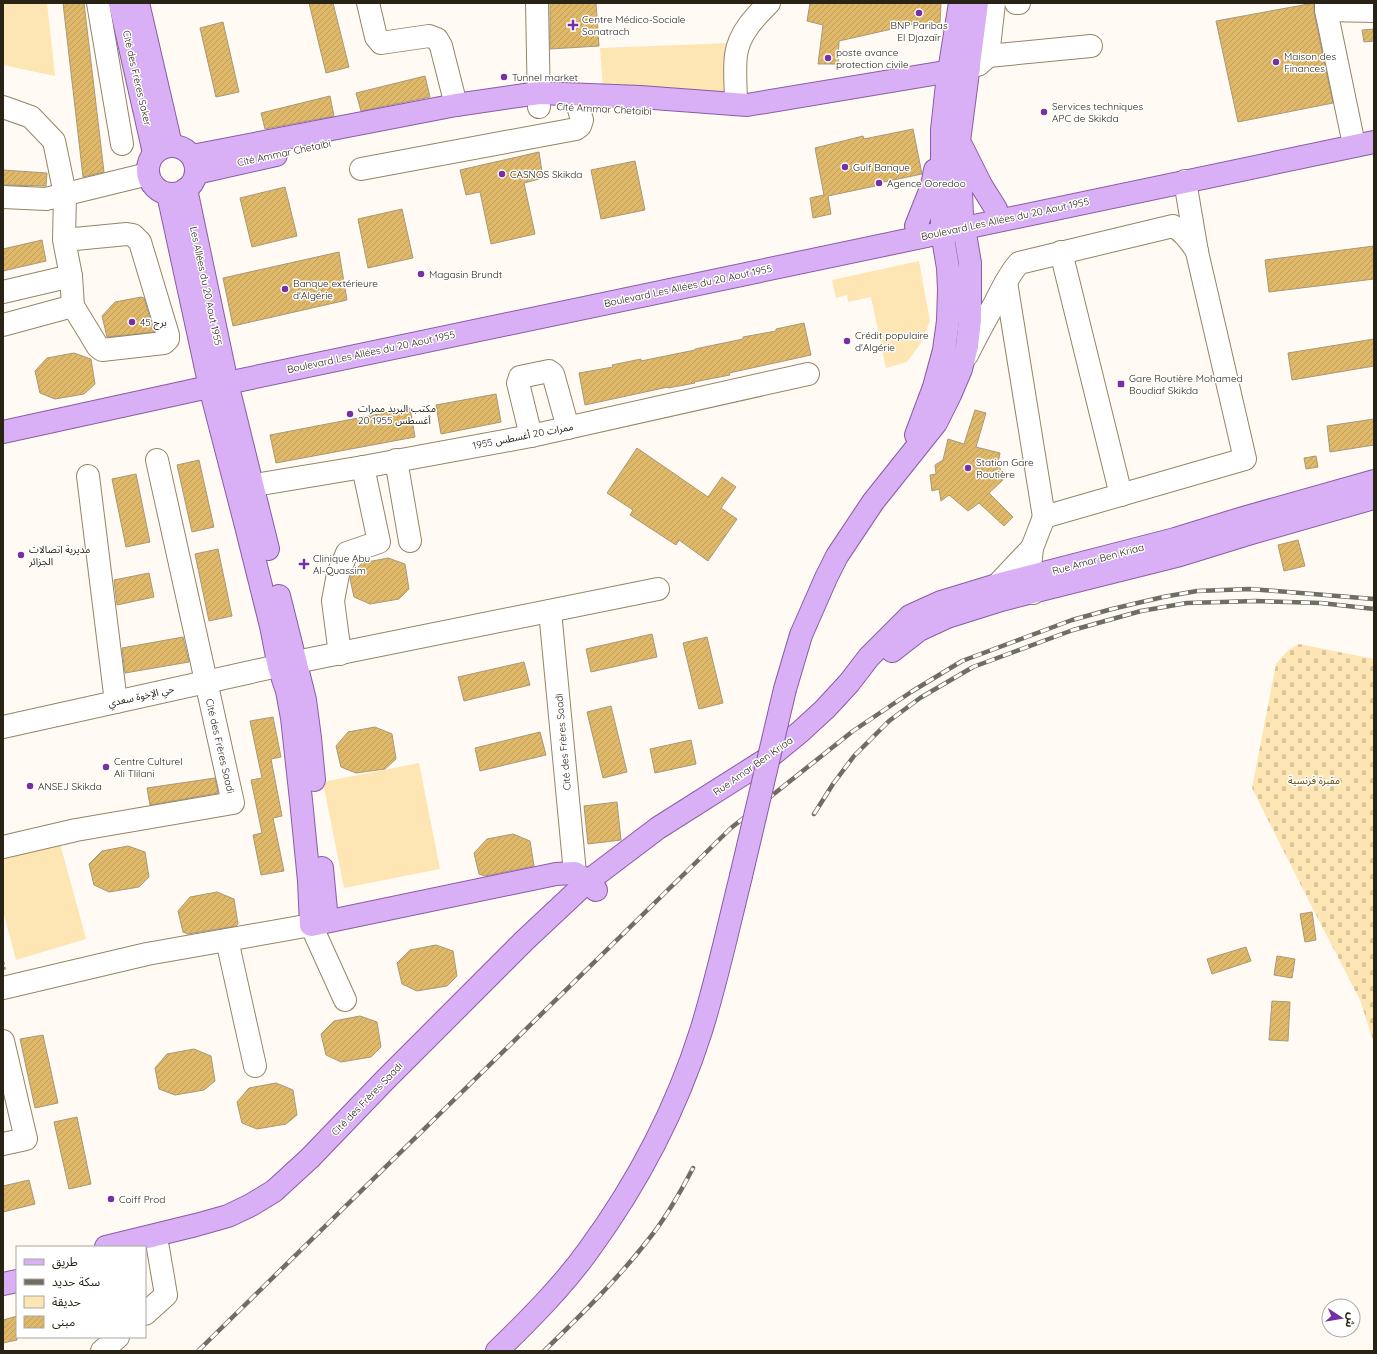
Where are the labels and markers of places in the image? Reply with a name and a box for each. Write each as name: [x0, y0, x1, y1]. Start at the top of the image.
marker: BNP Paribas El Djazaïr: [914, 8, 924, 18]
place label: Centre Médico-Sociale Sonatrach: [582, 13, 686, 38]
marker: Centre Médico-Sociale Sonatrach: [567, 19, 579, 31]
place label: BNP Paribas El Djazaïr: [890, 19, 948, 44]
place label: poste avance protection civile: [836, 46, 909, 71]
place label: Maison des Finances: [1284, 50, 1336, 75]
marker: poste avance protection civile: [823, 53, 833, 63]
marker: Maison des Finances: [1271, 57, 1281, 67]
place label: Tunnel market: [512, 71, 579, 84]
marker: Tunnel market: [499, 72, 509, 82]
place label: Services techniques APC de Skikda: [1052, 100, 1143, 125]
marker: Services techniques APC de Skikda: [1039, 107, 1049, 117]
place label: Gulf Banque: [853, 161, 910, 174]
marker: Gulf Banque: [840, 162, 850, 172]
place label: CASNOS Skikda: [510, 168, 582, 181]
marker: CASNOS Skikda: [497, 169, 507, 179]
place label: Agence Ooredoo: [887, 177, 966, 190]
marker: Agence Ooredoo: [874, 178, 884, 188]
place label: Magasin Brundt: [429, 268, 503, 281]
marker: Magasin Brundt: [416, 269, 426, 279]
place label: Banque extérieure d'Algérie: [293, 277, 378, 302]
marker: Banque extérieure d'Algérie: [280, 284, 290, 294]
place label: برج 45: [140, 316, 167, 330]
marker: برج 45: [127, 317, 137, 327]
place label: Crédit populaire d'Algérie: [855, 329, 929, 354]
marker: Crédit populaire d'Algérie: [842, 336, 852, 346]
place label: Gare Routière Mohamed Boudiaf Skikda: [1129, 372, 1243, 397]
marker: Gare Routière Mohamed Boudiaf Skikda: [1116, 379, 1126, 389]
place label: مكتب البريد ممرات 20 أغسطس 1955: [358, 402, 436, 427]
marker: مكتب البريد ممرات 20 أغسطس 1955: [345, 409, 355, 419]
place label: Station Gare Routière: [976, 456, 1034, 481]
marker: Station Gare Routière: [963, 463, 973, 473]
place label: مديرية اتصالات الجزائر: [28, 543, 90, 568]
marker: مديرية اتصالات الجزائر: [16, 550, 26, 560]
place label: Clinique Abu Al-Quassim: [313, 552, 370, 577]
marker: Clinique Abu Al-Quassim: [298, 558, 310, 570]
place label: Centre Culturel Ali Tlilani: [114, 755, 183, 780]
marker: Centre Culturel Ali Tlilani: [101, 762, 111, 772]
place label: ANSEJ Skikda: [38, 780, 102, 793]
marker: ANSEJ Skikda: [25, 781, 35, 791]
place label: Coiff Prod: [119, 1193, 165, 1206]
marker: Coiff Prod: [106, 1194, 116, 1204]

